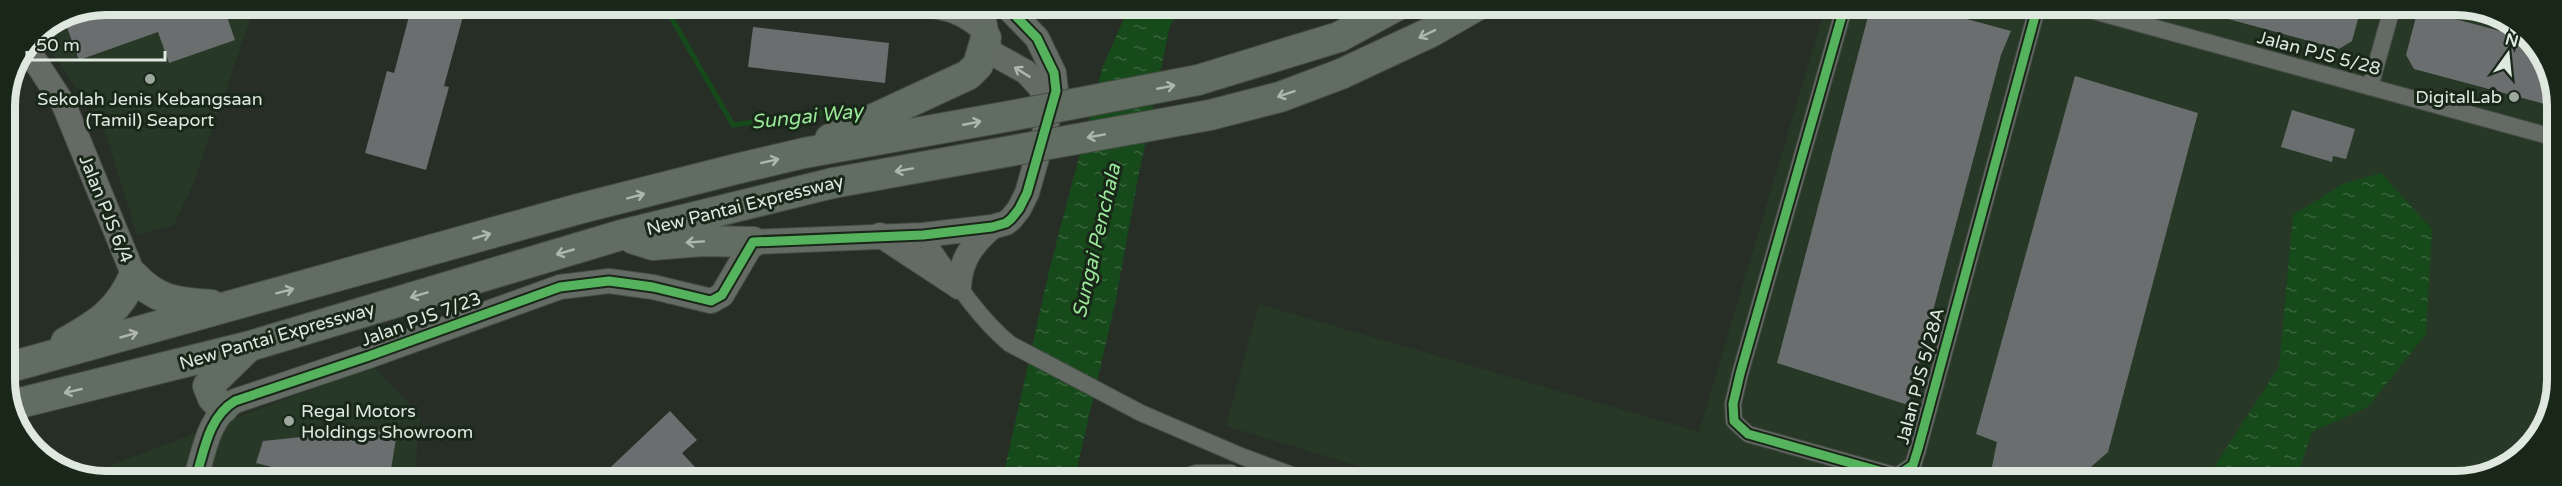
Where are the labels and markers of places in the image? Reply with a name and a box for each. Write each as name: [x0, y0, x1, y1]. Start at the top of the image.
marker: Sekolah Jenis Kebangsaan (Tamil) Seaport: [143, 72, 157, 86]
place label: DigitalLab: [2415, 86, 2502, 108]
place label: Sekolah Jenis Kebangsaan (Tamil) Seaport: [37, 88, 263, 131]
marker: DigitalLab: [2507, 90, 2521, 104]
place label: Regal Motors Holdings Showroom: [301, 400, 473, 443]
marker: Regal Motors Holdings Showroom: [282, 414, 296, 428]

